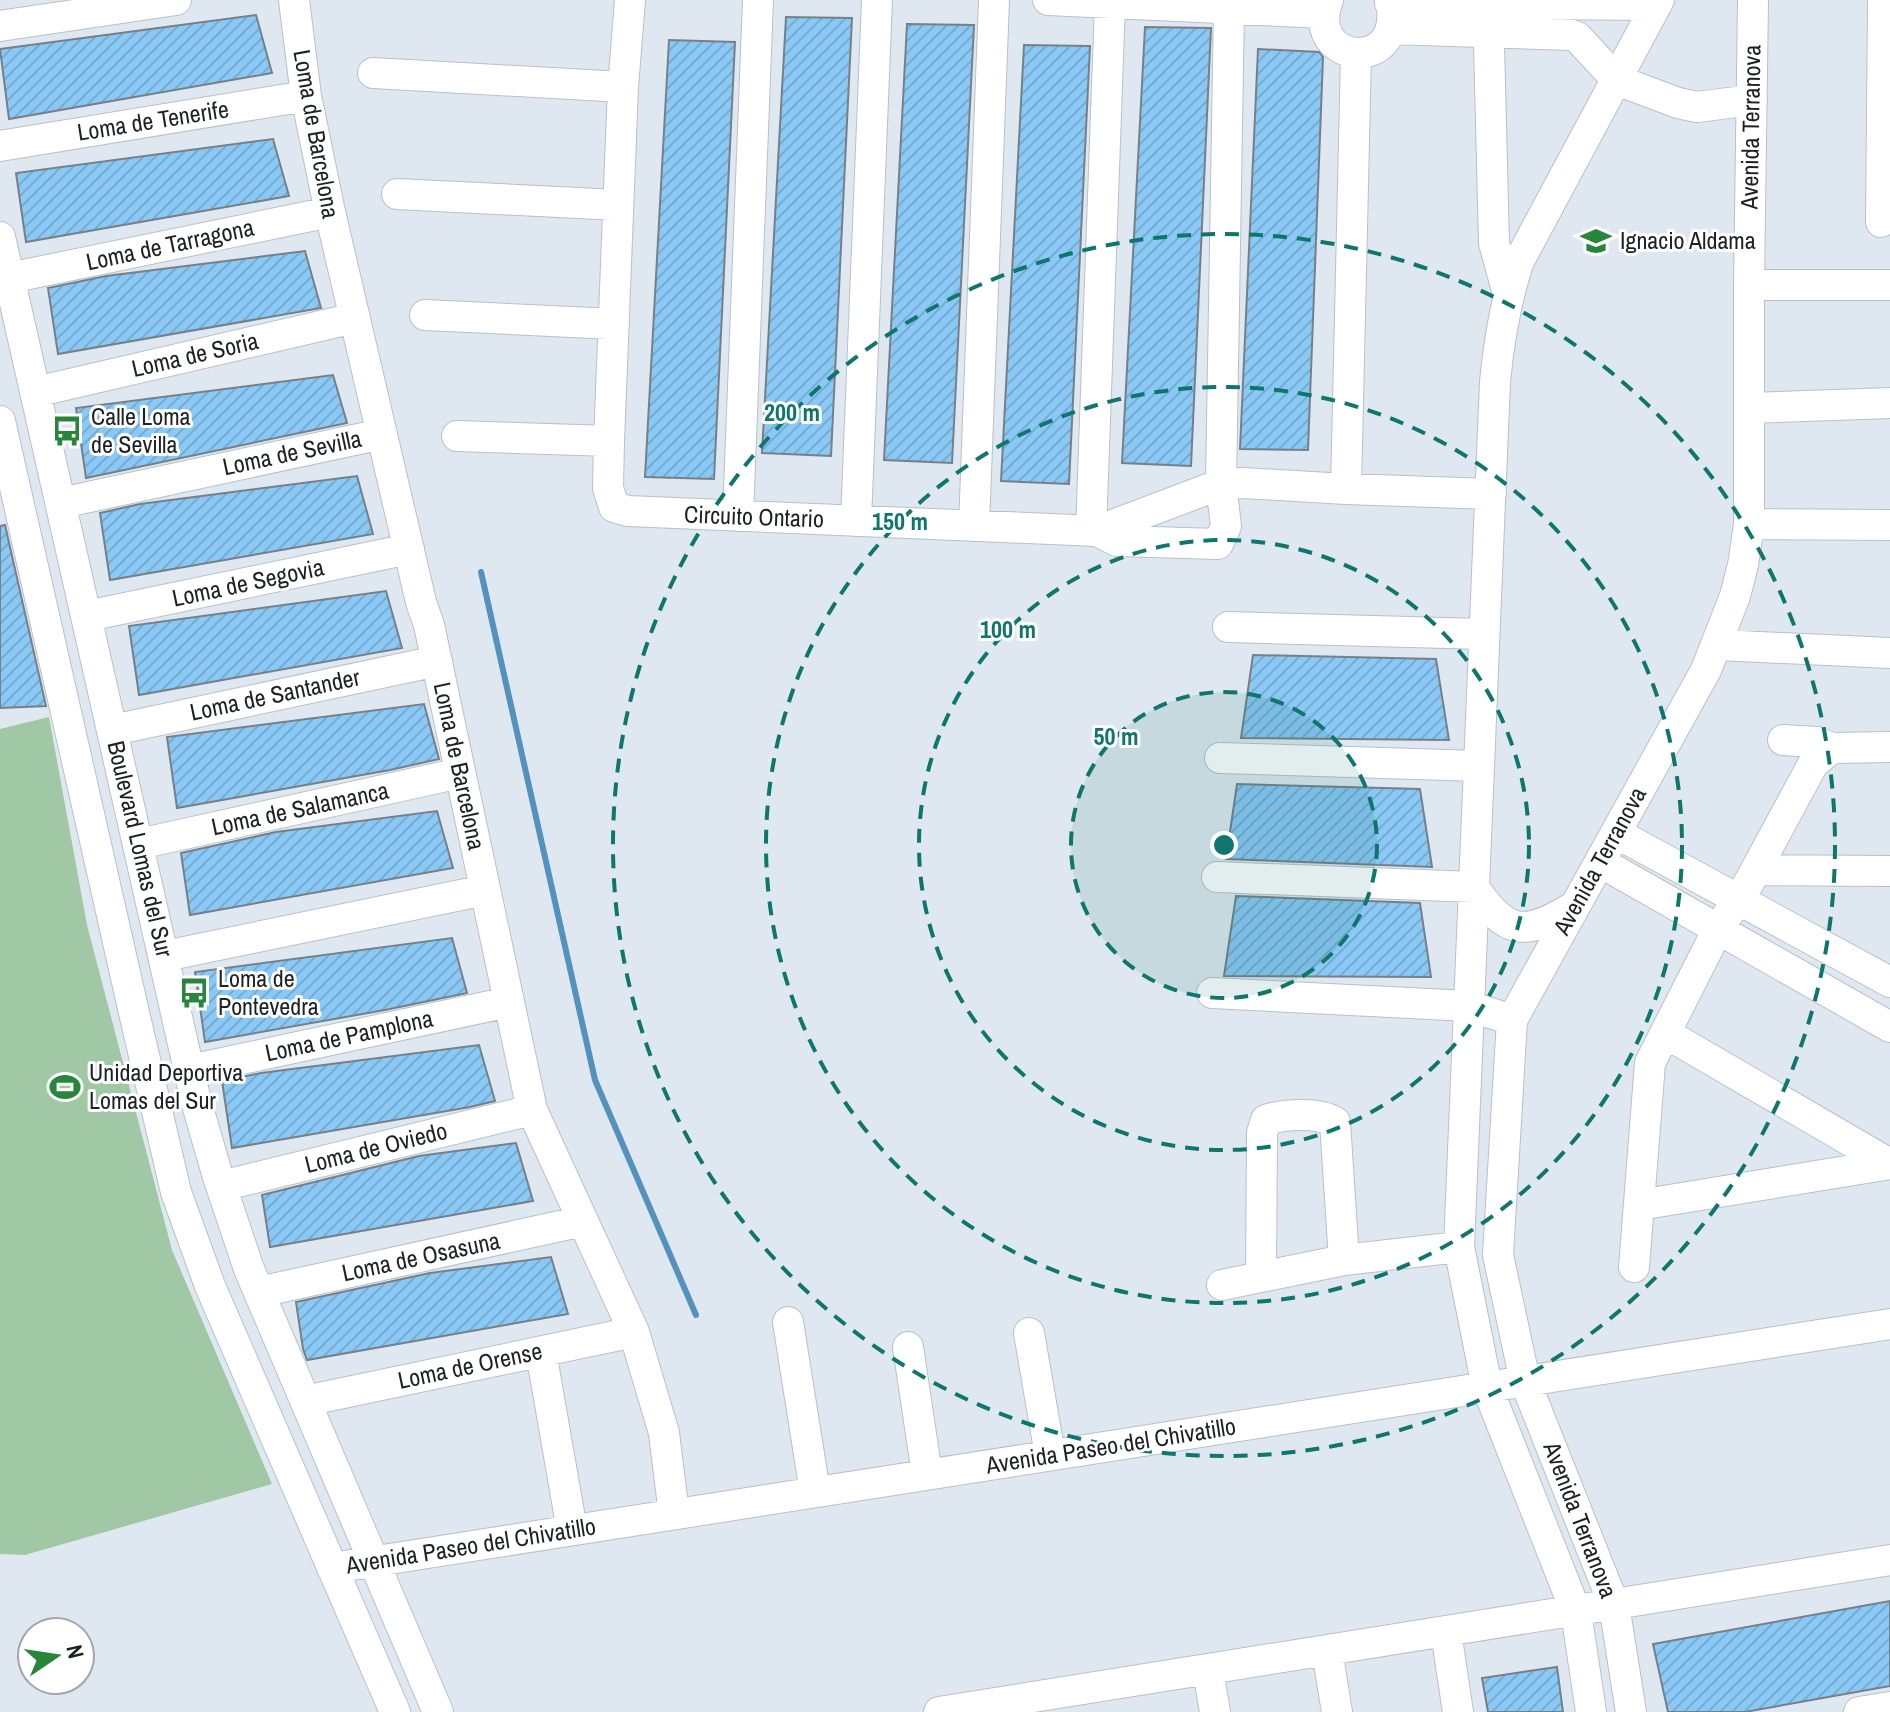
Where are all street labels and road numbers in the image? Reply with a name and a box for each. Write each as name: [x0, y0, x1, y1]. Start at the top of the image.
street label: Avenida Terranova: [1733, 44, 1767, 211]
street label: Loma de Barcelona: [286, 47, 348, 221]
street label: Loma de Tenerife: [75, 92, 231, 148]
street label: Loma de Tarragona: [83, 211, 257, 277]
street label: Loma de Soria: [128, 324, 261, 384]
street label: Loma de Sevilla: [219, 422, 364, 482]
street label: Circuito Ontario: [684, 498, 825, 534]
street label: Loma de Segovia: [169, 550, 327, 614]
street label: Loma de Santander: [187, 660, 363, 728]
street label: Loma de Barcelona: [427, 679, 493, 853]
street label: Boulevard Lomas del Sur: [101, 738, 182, 960]
street label: Loma de Salamanca: [208, 774, 391, 842]
street label: Avenida Terranova: [1545, 781, 1653, 941]
street label: Loma de Pamplona: [262, 1002, 436, 1068]
street label: Loma de Oviedo: [301, 1114, 450, 1180]
street label: Loma de Osasuna: [339, 1224, 503, 1288]
street label: Loma de Orense: [395, 1334, 545, 1396]
street label: Avenida Paseo del Chivatillo: [983, 1409, 1238, 1481]
street label: Avenida Terranova: [1536, 1436, 1625, 1602]
street label: Avenida Paseo del Chivatillo: [343, 1509, 598, 1581]

